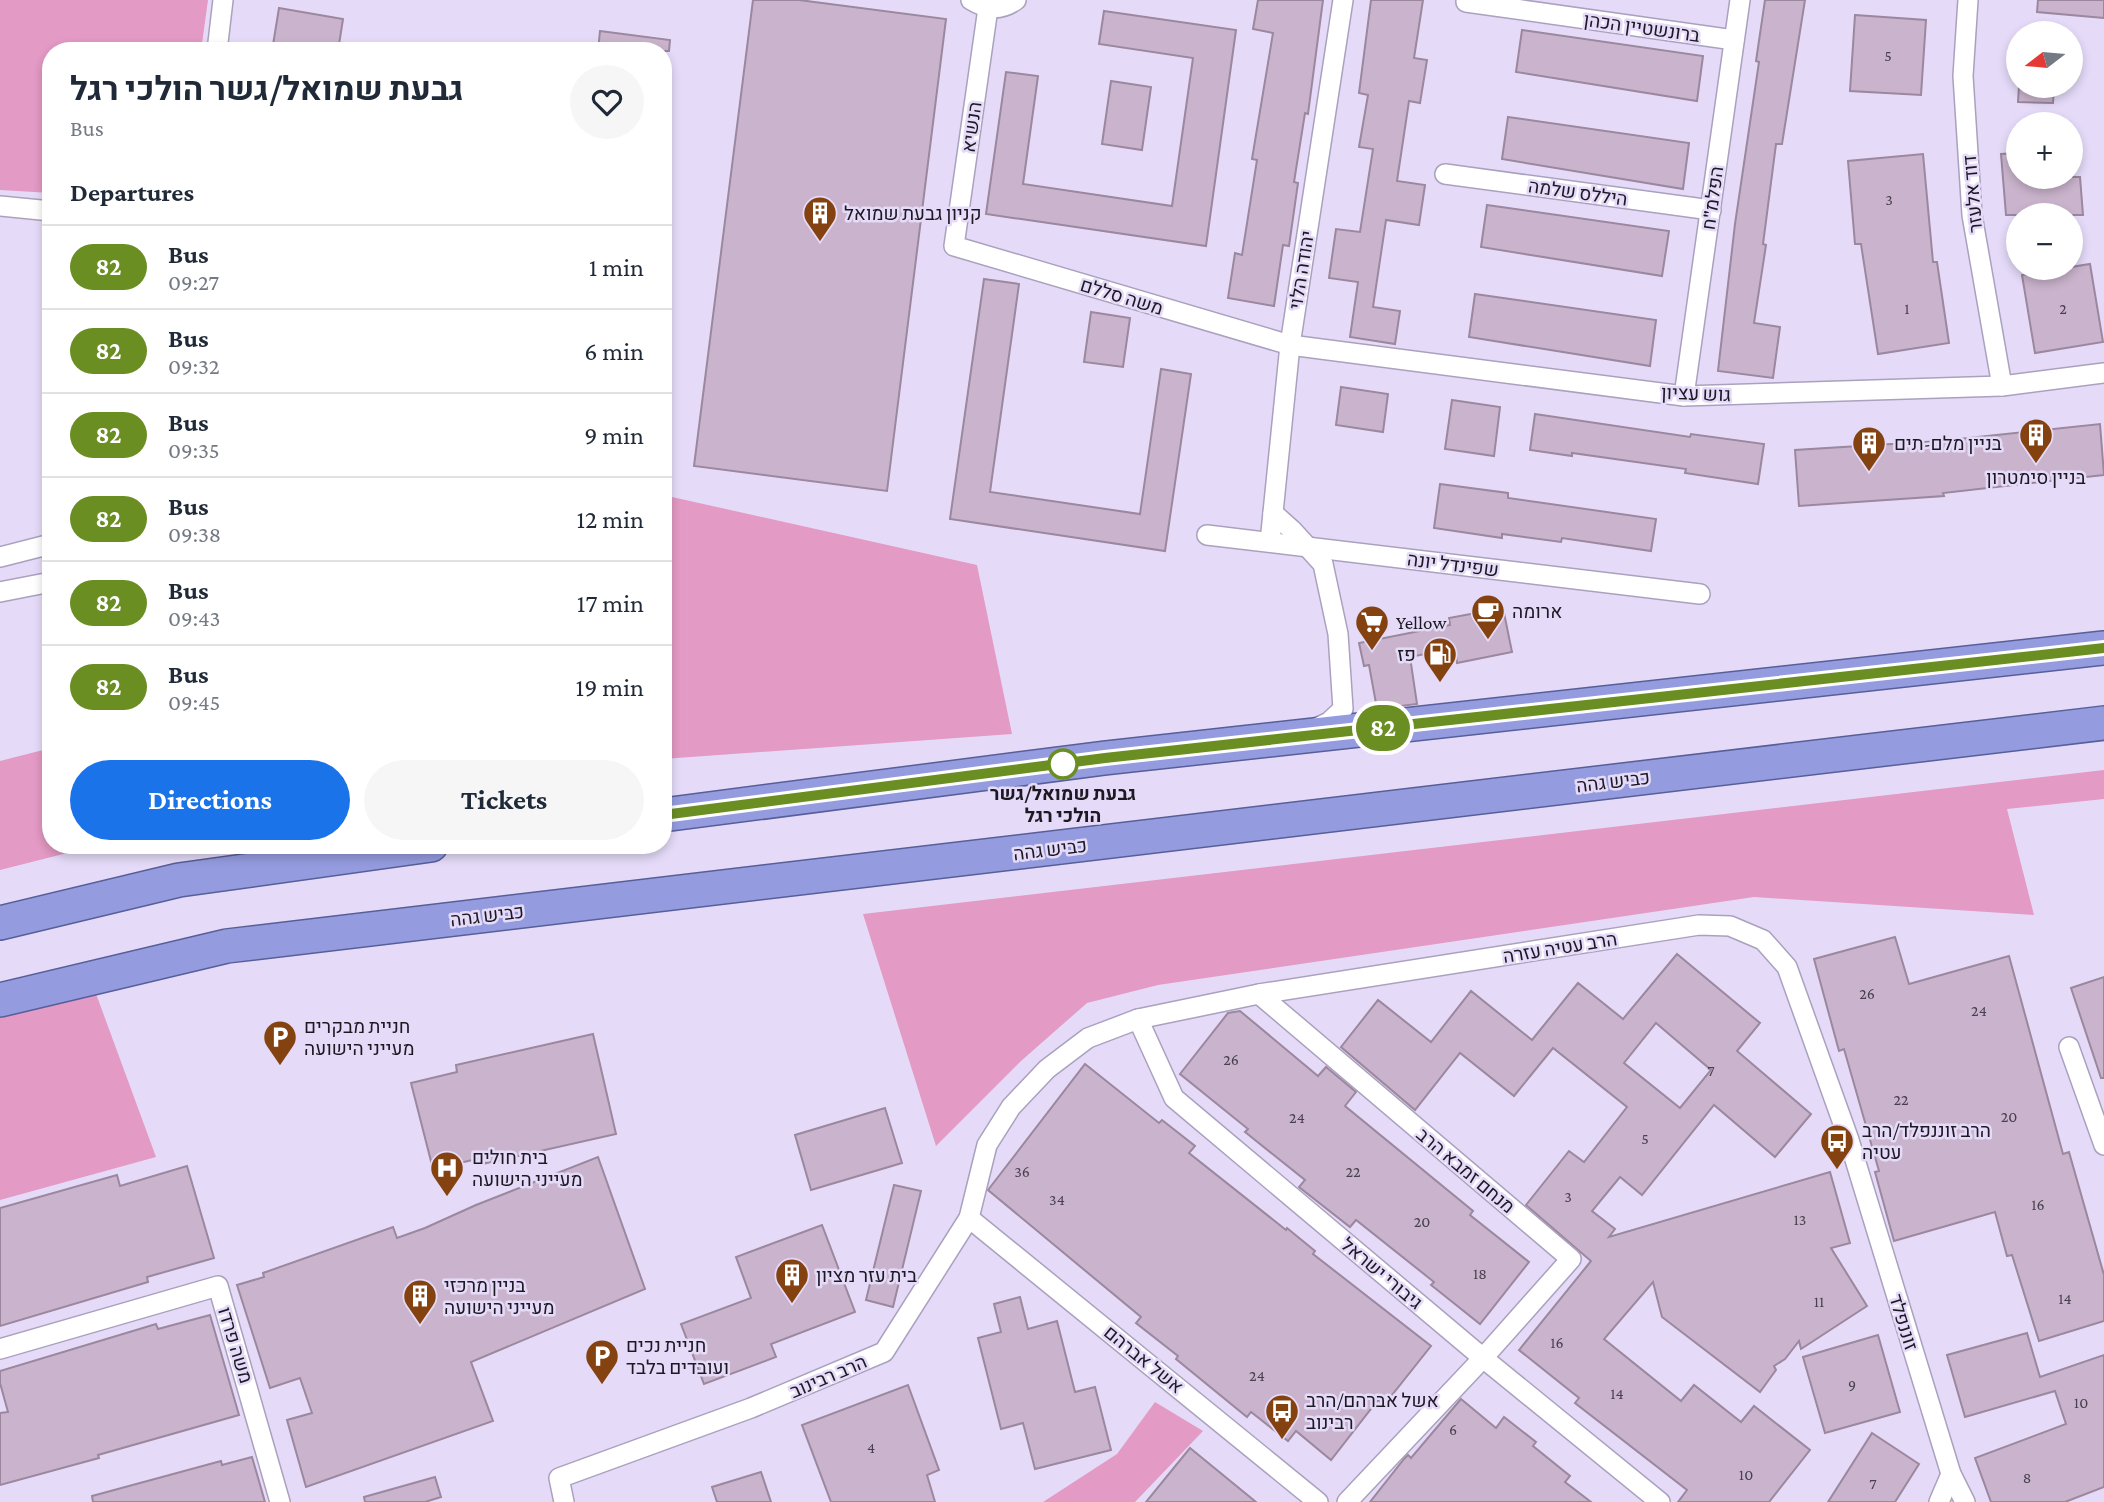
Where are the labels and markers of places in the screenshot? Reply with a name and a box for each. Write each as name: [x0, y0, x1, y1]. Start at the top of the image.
building icon: קניון גבעת שמואל: [801, 194, 839, 243]
place label: קניון גבעת שמואל: [844, 203, 982, 224]
building icon: בניין סימטרון: [2017, 416, 2055, 465]
building icon: בניין מלם-תים: [1850, 424, 1888, 473]
place label: בניין מלם-תים: [1894, 433, 2002, 454]
place label: בניין סימטרון: [1986, 467, 2086, 488]
cafe icon: ארומה: [1469, 592, 1507, 641]
place label: ארומה: [1512, 601, 1562, 622]
supermarket icon: Yellow: [1353, 603, 1391, 652]
place label: Yellow: [1396, 612, 1446, 633]
fuel station icon: פז: [1421, 635, 1459, 684]
place label: פז: [1397, 644, 1416, 665]
marker: גבעת שמואל/גשר הולכי רגל: [1048, 749, 1078, 779]
place label: גבעת שמואל/גשר הולכי רגל: [990, 783, 1136, 826]
place label: חניית מבקרים מעייני הישועה: [304, 1016, 414, 1059]
parking icon: חניית מבקרים מעייני הישועה: [261, 1018, 299, 1067]
place label: הרב זוננפלד/הרב עטיה: [1862, 1120, 1991, 1163]
bus stop icon: הרב זוננפלד/הרב עטיה: [1818, 1122, 1856, 1171]
place label: בית חולים מעייני הישועה: [472, 1147, 582, 1190]
hospital icon: בית חולים מעייני הישועה: [428, 1149, 466, 1198]
building icon: בית עזר מציון: [773, 1256, 811, 1305]
place label: בית עזר מציון: [816, 1265, 917, 1286]
place label: בניין מרכזי מעייני הישועה: [444, 1275, 554, 1318]
building icon: בניין מרכזי מעייני הישועה: [401, 1277, 439, 1326]
place label: חניית נכים ועובדים בלבד: [626, 1335, 729, 1378]
parking icon: חניית נכים ועובדים בלבד: [583, 1337, 621, 1386]
place label: אשל אברהם/הרב רבינוב: [1306, 1390, 1439, 1433]
bus stop icon: אשל אברהם/הרב רבינוב: [1263, 1392, 1301, 1441]

